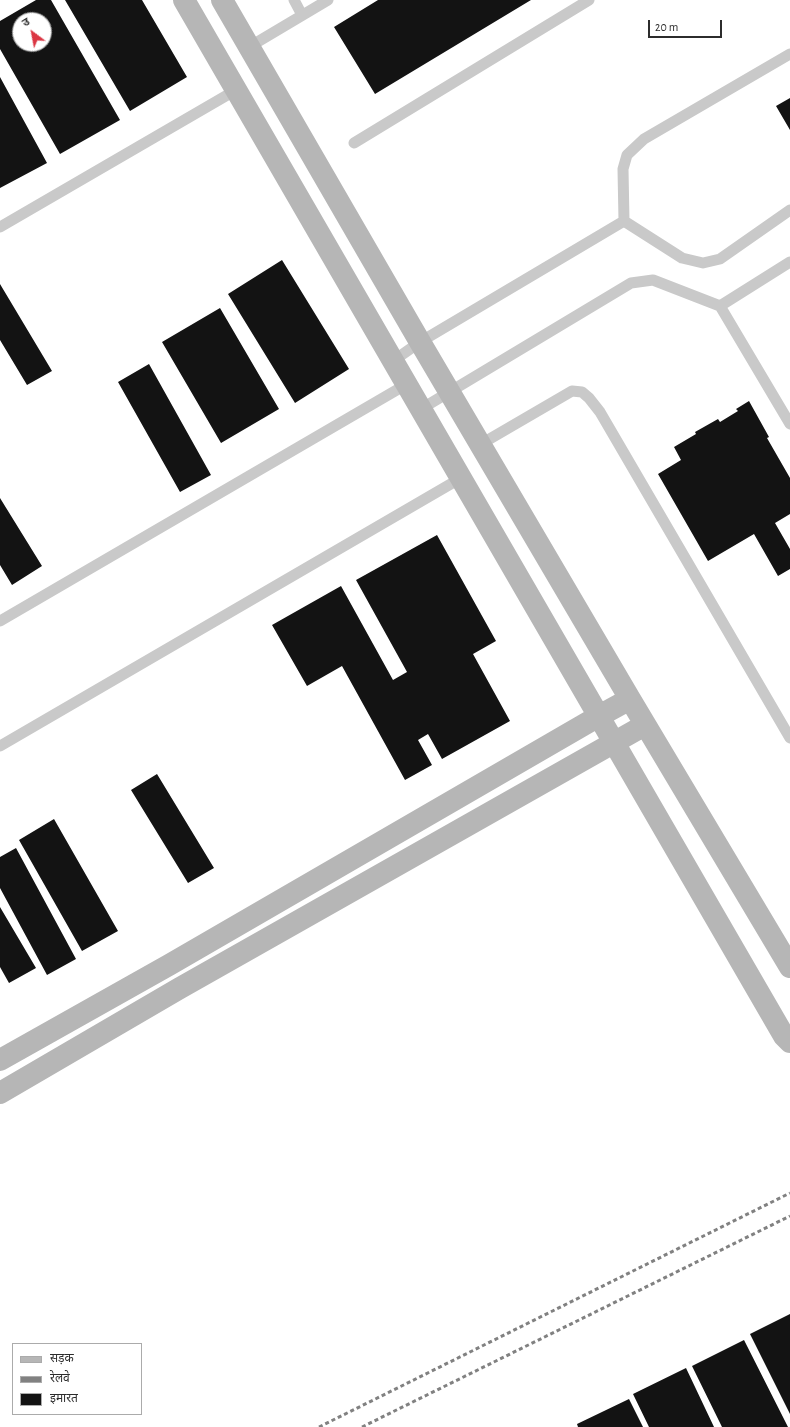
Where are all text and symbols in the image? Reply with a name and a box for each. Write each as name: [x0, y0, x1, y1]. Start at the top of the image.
north arrow: [12, 12, 52, 52]
scale bar: [650, 12, 724, 38]
text: उ: [20, 16, 32, 29]
text: 20 m: [655, 21, 678, 33]
legend: [12, 1343, 142, 1415]
text: सड़क: [50, 1352, 74, 1364]
text: रेलवे: [50, 1372, 70, 1384]
text: इमारत: [50, 1392, 78, 1404]

